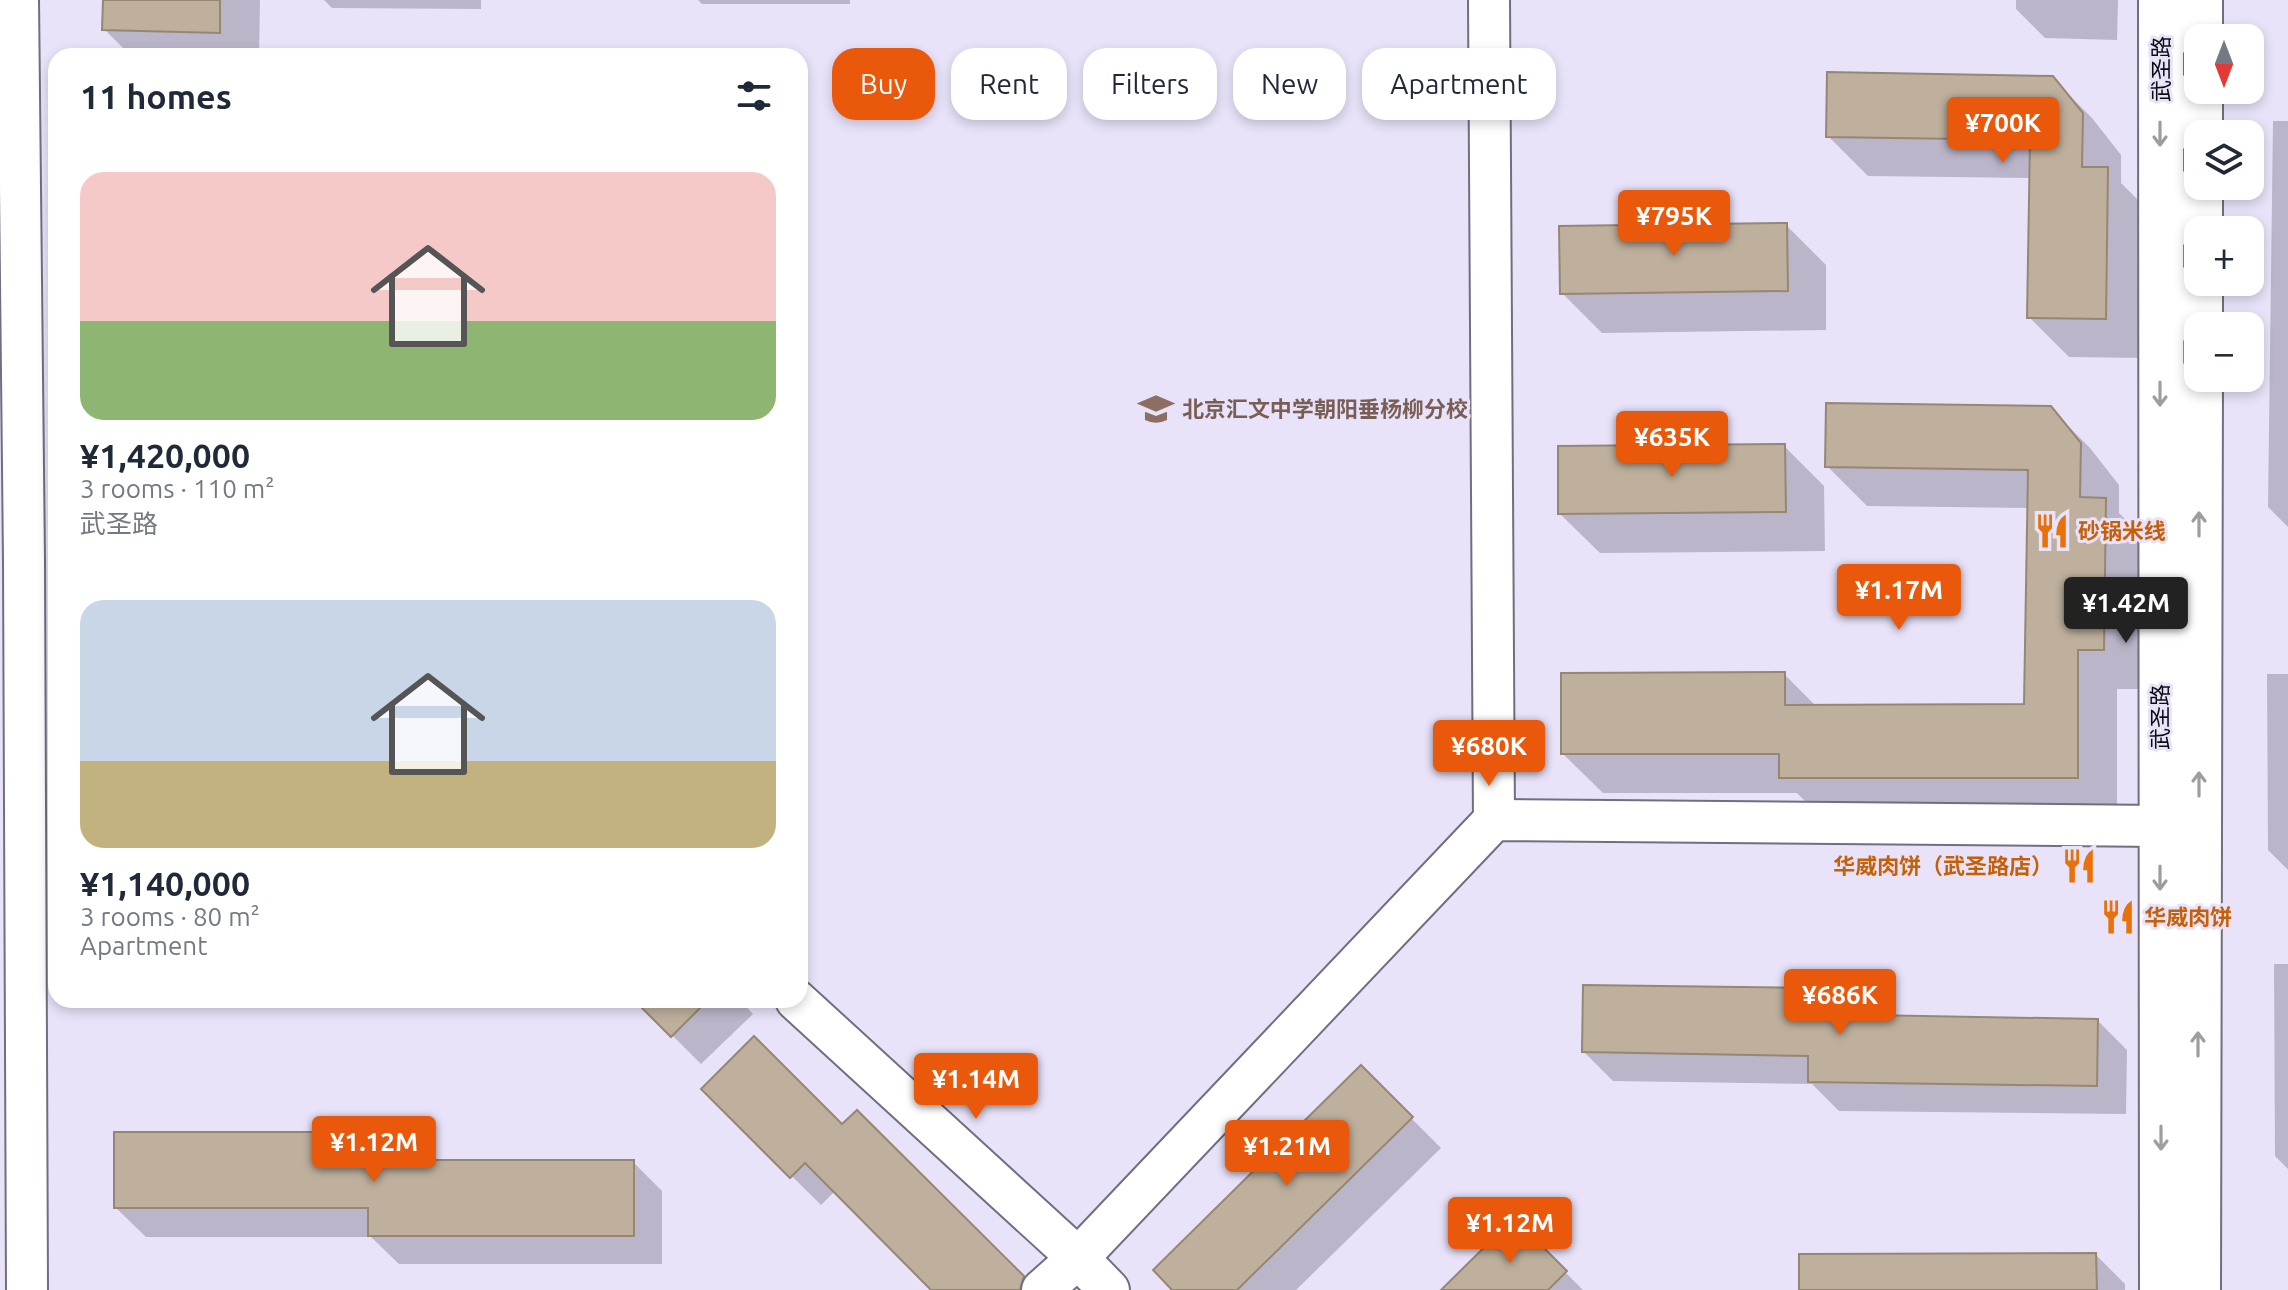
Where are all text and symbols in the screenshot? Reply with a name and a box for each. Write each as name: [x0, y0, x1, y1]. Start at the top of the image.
north arrow: [2184, 24, 2264, 104]
map controls: [2184, 24, 2264, 392]
street label: 武圣路: [2148, 36, 2173, 102]
chip: Buy: [832, 48, 935, 120]
chip: Rent: [951, 48, 1067, 120]
chip: Filters: [1083, 48, 1217, 120]
chip: New: [1233, 48, 1346, 120]
chip: Apartment: [1362, 48, 1556, 120]
icon: filters: [732, 74, 776, 118]
text: 11 homes: [80, 77, 232, 115]
pin: ¥700K: [1947, 97, 2059, 165]
text: ¥700K: [1965, 108, 2041, 137]
one-way arrow: [2152, 120, 2168, 147]
button: layers: [2184, 120, 2264, 200]
pin: ¥795K: [1618, 190, 1730, 258]
text: ¥795K: [1636, 201, 1712, 230]
button: +: [2184, 216, 2264, 296]
icon: home: [356, 224, 500, 368]
button: −: [2184, 312, 2264, 392]
one-way arrow: [2152, 380, 2168, 407]
school or university icon: 北京汇文中学朝阳垂杨柳分校: [1137, 390, 1175, 428]
place label: 北京汇文中学朝阳垂杨柳分校: [1182, 396, 1468, 421]
pin: ¥635K: [1616, 411, 1728, 479]
text: ¥635K: [1634, 422, 1710, 451]
text: ¥1,420,000: [80, 436, 250, 474]
text: 3 rooms · 110 m²: [80, 474, 275, 503]
text: 武圣路: [80, 509, 158, 538]
one-way arrow: [2191, 511, 2207, 538]
restaurant icon: 砂锅米线: [2033, 512, 2071, 550]
place label: 砂锅米线: [2078, 518, 2166, 543]
pin: ¥1.17M: [1834, 564, 1964, 632]
text: ¥1.17M: [1855, 575, 1943, 604]
pin: ¥1.42M: [2061, 577, 2191, 645]
text: ¥1.42M: [2082, 588, 2170, 617]
icon: home: [356, 652, 500, 796]
street label: 武圣路: [2147, 684, 2172, 750]
pin: ¥680K: [1433, 720, 1545, 788]
text: ¥680K: [1451, 731, 1527, 760]
one-way arrow: [2191, 771, 2207, 798]
restaurant icon: 华威肉饼（武圣路店）: [2060, 847, 2098, 885]
place label: 华威肉饼（武圣路店）: [1833, 853, 2053, 878]
text: ¥1,140,000: [80, 864, 250, 902]
one-way arrow: [2153, 864, 2168, 891]
restaurant icon: 华威肉饼: [2099, 898, 2137, 936]
text: 3 rooms · 80 m²: [80, 902, 260, 931]
place label: 华威肉饼: [2144, 904, 2232, 929]
text: Apartment: [80, 931, 207, 960]
pin: ¥686K: [1784, 969, 1896, 1037]
text: ¥686K: [1802, 980, 1878, 1009]
one-way arrow: [2190, 1031, 2206, 1058]
pin: ¥1.14M: [911, 1053, 1041, 1121]
text: ¥1.14M: [932, 1064, 1020, 1093]
pin: ¥1.12M: [309, 1116, 439, 1184]
pin: ¥1.21M: [1222, 1120, 1352, 1188]
one-way arrow: [2153, 1124, 2169, 1151]
text: ¥1.12M: [330, 1127, 418, 1156]
text: ¥1.21M: [1243, 1131, 1331, 1160]
pin: ¥1.12M: [1445, 1197, 1575, 1265]
text: ¥1.12M: [1466, 1208, 1554, 1237]

